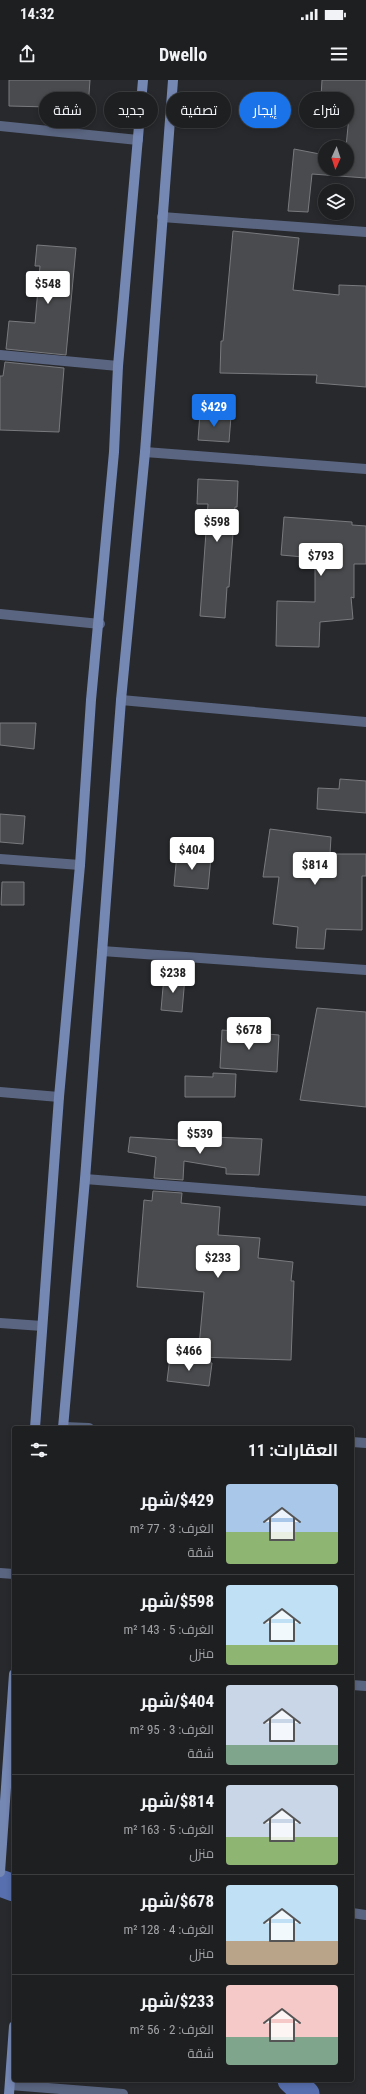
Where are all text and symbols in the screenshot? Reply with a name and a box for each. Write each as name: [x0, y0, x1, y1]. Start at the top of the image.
text: 14:32: [20, 5, 54, 23]
icon: share: [16, 43, 38, 65]
icon: menu: [328, 43, 350, 65]
text: Dwello: [159, 44, 207, 65]
chip: شقة: [39, 92, 96, 128]
chip: جديد: [104, 92, 158, 128]
chip: تصفية: [166, 92, 231, 128]
chip: إيجار: [239, 92, 291, 128]
chip: شراء: [299, 92, 354, 128]
north arrow: [318, 140, 354, 176]
map controls: [318, 140, 354, 220]
button: layers: [318, 184, 354, 220]
pin: $548: [24, 271, 72, 305]
text: $548: [35, 276, 61, 291]
pin: $429: [190, 394, 238, 428]
text: $429: [201, 399, 227, 414]
pin: $598: [193, 509, 241, 543]
text: $598: [204, 514, 230, 529]
pin: $793: [297, 543, 345, 577]
text: $793: [308, 548, 334, 563]
pin: $404: [168, 837, 216, 871]
text: $404: [179, 842, 205, 857]
pin: $814: [291, 852, 339, 886]
text: $814: [302, 857, 328, 872]
pin: $238: [149, 960, 197, 994]
text: $238: [160, 965, 186, 980]
pin: $678: [225, 1017, 273, 1051]
text: $678: [236, 1022, 262, 1037]
pin: $539: [176, 1121, 224, 1155]
text: $539: [187, 1126, 213, 1141]
pin: $233: [194, 1245, 242, 1279]
text: $233: [205, 1250, 231, 1265]
pin: $466: [165, 1338, 213, 1372]
text: $466: [176, 1343, 202, 1358]
icon: filters: [28, 1439, 50, 1461]
text: العقارات: 11: [248, 1440, 338, 1460]
text: $429/شهر: [141, 1490, 214, 1510]
icon: home: [258, 1500, 306, 1548]
text: الغرف: 3 · 77 m²: [130, 1521, 214, 1536]
text: شقة: [187, 1545, 214, 1560]
text: $598/شهر: [141, 1591, 214, 1611]
icon: home: [258, 1601, 306, 1649]
text: الغرف: 5 · 143 m²: [123, 1622, 214, 1637]
text: منزل: [189, 1646, 214, 1661]
text: $404/شهر: [141, 1691, 214, 1711]
icon: home: [258, 1701, 306, 1749]
text: الغرف: 3 · 95 m²: [130, 1722, 214, 1737]
text: شقة: [187, 1746, 214, 1761]
text: $814/شهر: [141, 1791, 214, 1811]
icon: home: [258, 1801, 306, 1849]
text: الغرف: 5 · 163 m²: [123, 1822, 214, 1837]
text: منزل: [189, 1846, 214, 1861]
text: $678/شهر: [141, 1891, 214, 1911]
icon: home: [258, 1901, 306, 1949]
text: الغرف: 4 · 128 m²: [123, 1922, 214, 1937]
text: منزل: [189, 1946, 214, 1961]
text: $233/شهر: [141, 1991, 214, 2011]
icon: home: [258, 2001, 306, 2049]
text: الغرف: 2 · 56 m²: [130, 2022, 214, 2037]
text: شقة: [187, 2046, 214, 2061]

